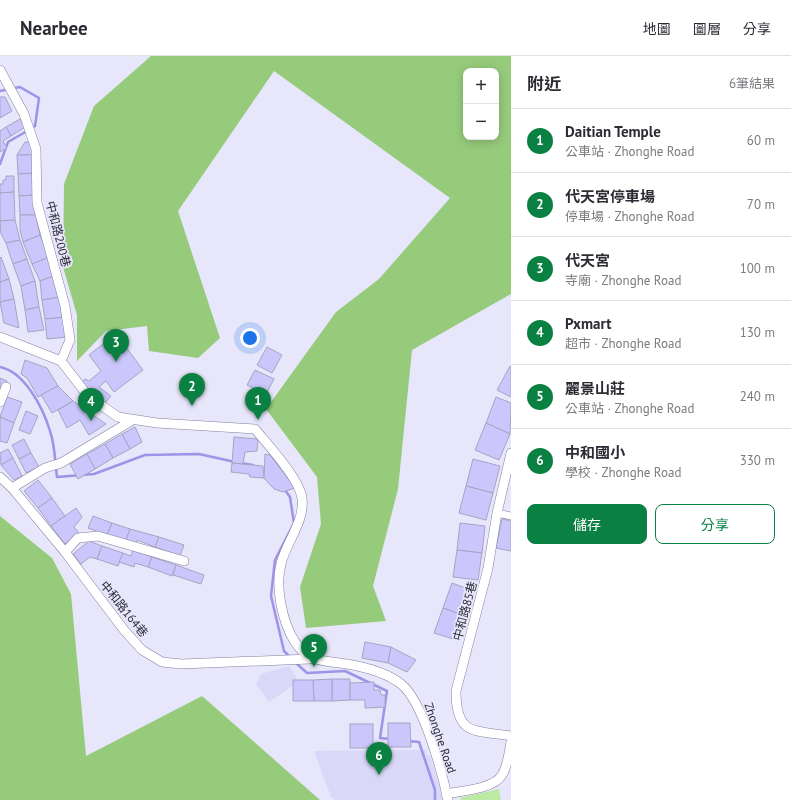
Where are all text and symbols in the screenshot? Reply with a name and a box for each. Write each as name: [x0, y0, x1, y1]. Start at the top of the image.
text: Nearbee: [20, 16, 88, 40]
text: 地圖: [643, 20, 671, 38]
text: 圖層: [693, 20, 721, 38]
text: 分享: [743, 20, 771, 38]
map controls: [463, 68, 499, 140]
button: +: [463, 68, 499, 104]
text: 附近: [527, 73, 561, 95]
text: 6筆結果: [729, 75, 775, 92]
button: −: [463, 104, 499, 140]
text: Daitian Temple: [565, 122, 661, 141]
text: 1: [536, 132, 544, 149]
text: 60 m: [747, 132, 775, 149]
text: 公車站 · Zhonghe Road: [565, 143, 694, 160]
text: 代天宮停車場: [565, 187, 655, 206]
text: 2: [536, 196, 544, 213]
text: 70 m: [747, 196, 775, 213]
street label: 中和路200巷: [43, 199, 74, 269]
text: 停車場 · Zhonghe Road: [565, 208, 694, 225]
text: 代天宮: [565, 251, 610, 270]
text: 3: [536, 260, 544, 277]
text: 100 m: [740, 260, 775, 277]
text: 寺廟 · Zhonghe Road: [565, 272, 681, 289]
text: Pxmart: [565, 314, 611, 333]
text: 4: [536, 324, 544, 341]
text: 130 m: [740, 324, 775, 341]
your location: [240, 328, 260, 348]
pin: 3: [103, 329, 129, 362]
text: 超市 · Zhonghe Road: [565, 335, 681, 352]
pin: 2: [179, 373, 205, 406]
text: 麗景山莊: [565, 379, 625, 398]
pin: 1: [245, 387, 271, 420]
pin: 4: [78, 388, 104, 421]
text: 5: [536, 388, 544, 405]
text: 240 m: [740, 388, 775, 405]
text: 公車站 · Zhonghe Road: [565, 400, 694, 417]
text: 中和國小: [565, 443, 625, 462]
text: 6: [536, 452, 544, 469]
text: 330 m: [740, 452, 775, 469]
text: 學校 · Zhonghe Road: [565, 464, 681, 481]
button: 儲存: [527, 504, 647, 544]
button: 分享: [655, 504, 775, 544]
street label: 中和路164巷: [97, 578, 151, 640]
street label: 中和路85巷: [449, 579, 480, 642]
pin: 5: [301, 634, 327, 667]
street label: Zhonghe Road: [421, 700, 460, 775]
pin: 6: [366, 742, 392, 775]

